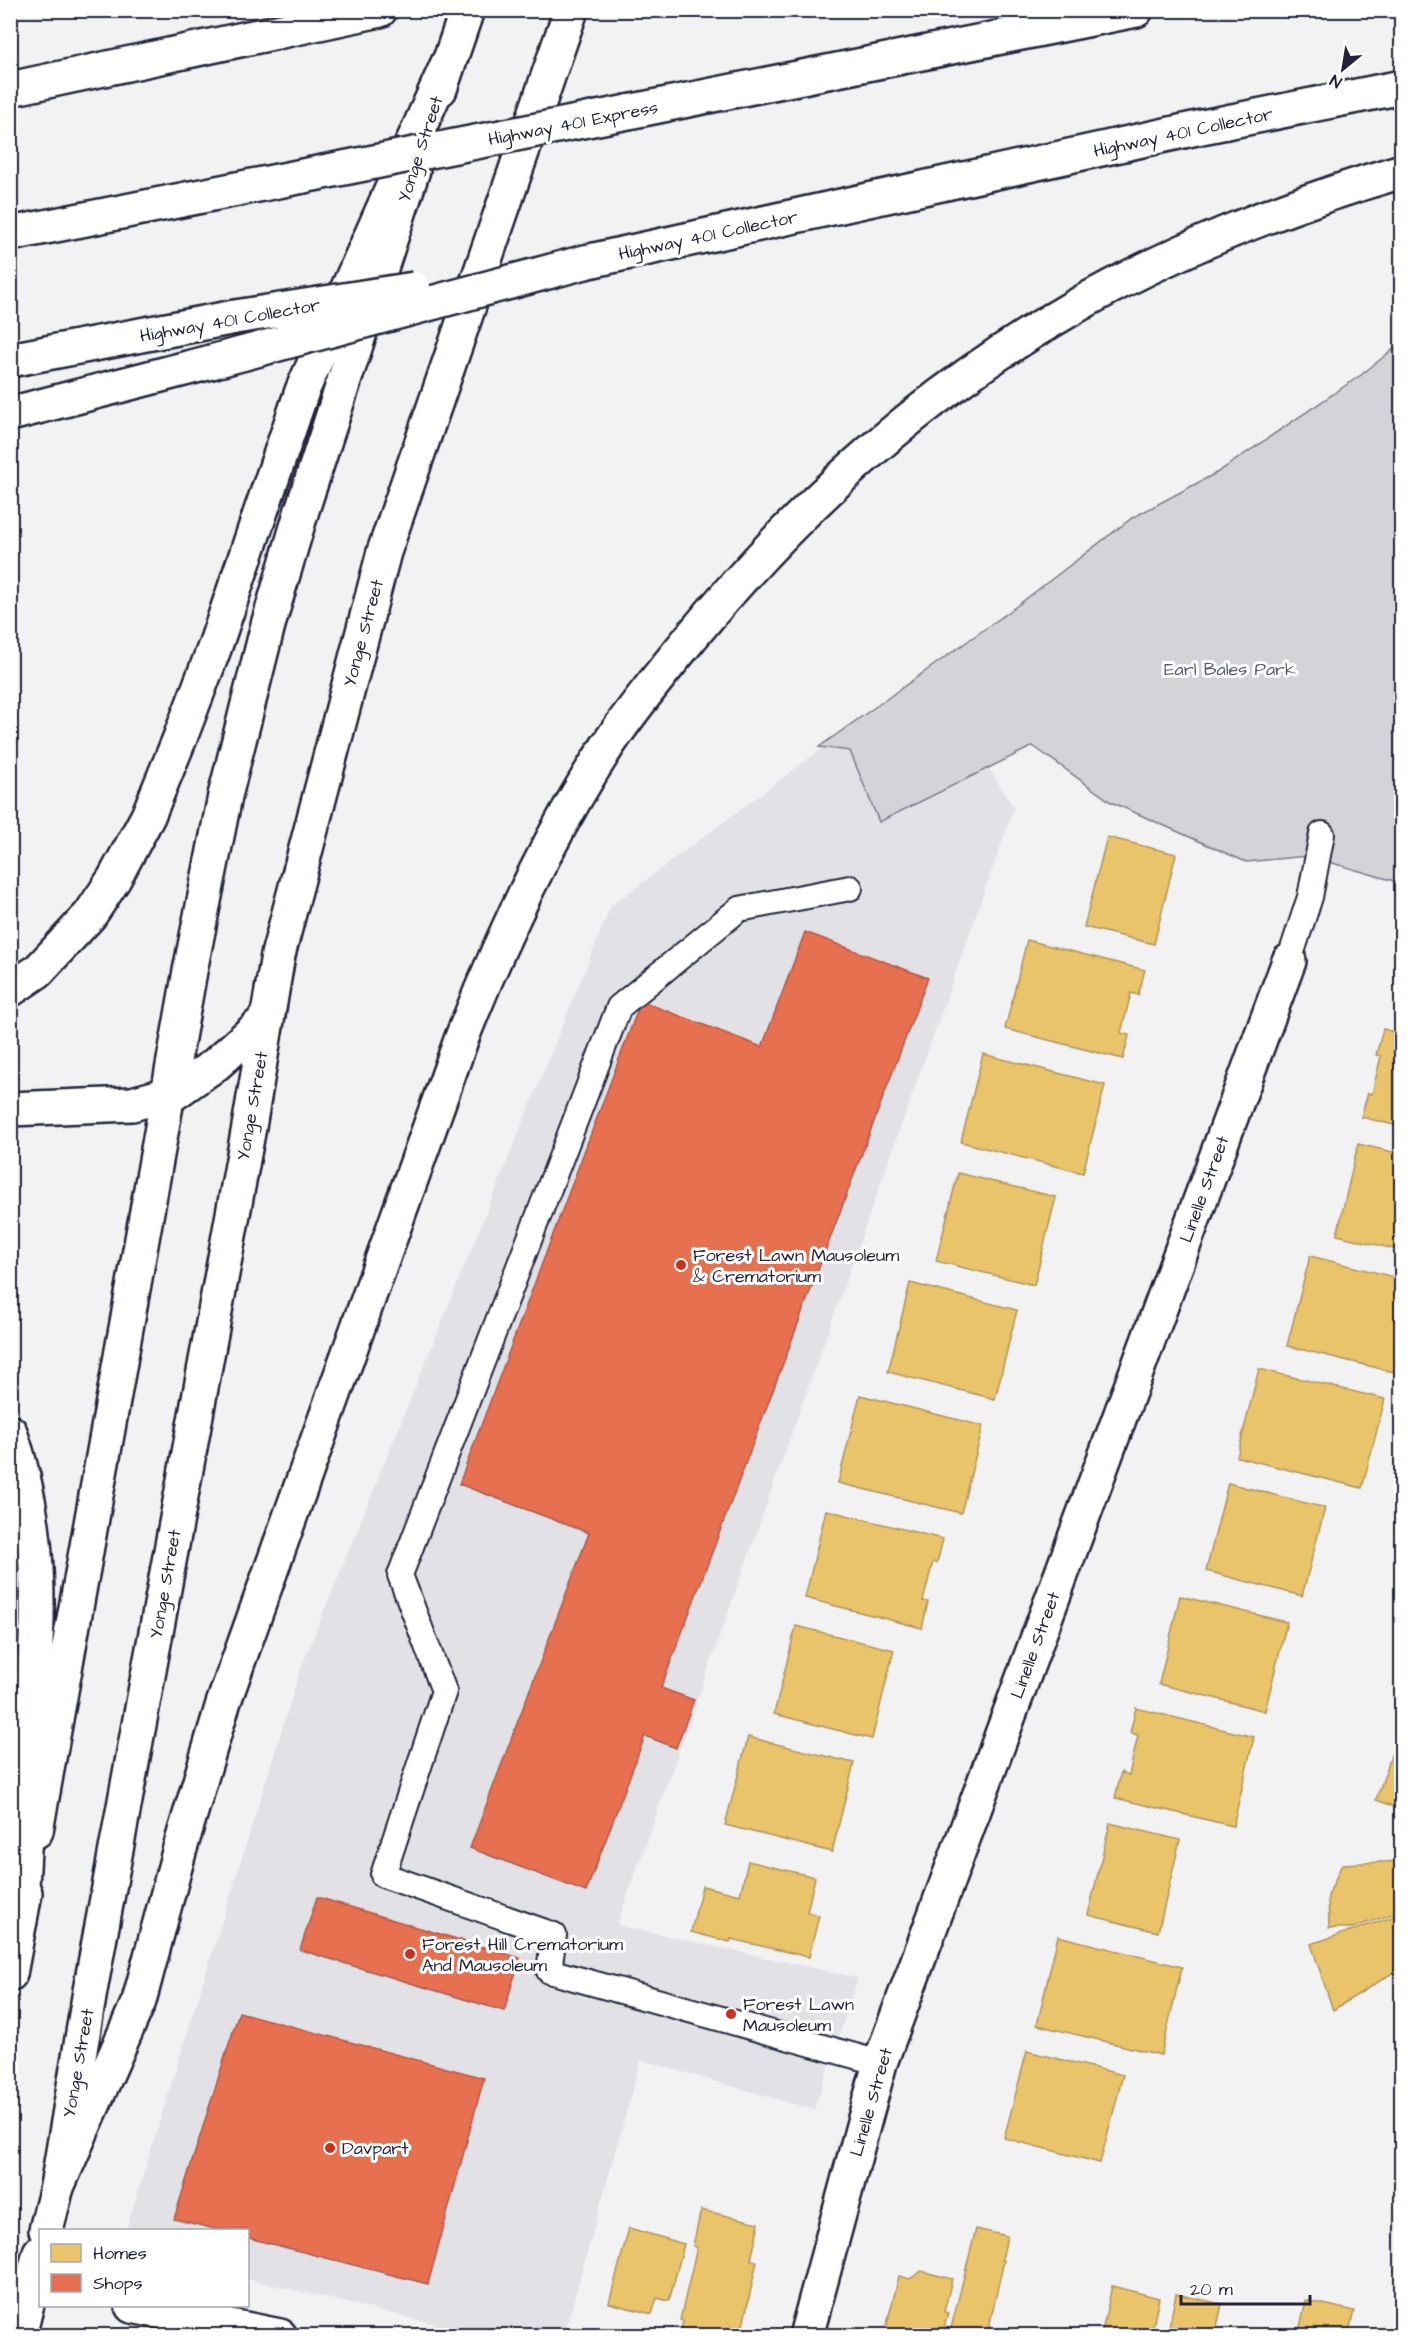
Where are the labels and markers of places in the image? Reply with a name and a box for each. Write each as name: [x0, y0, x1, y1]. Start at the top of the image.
place label: Forest Lawn Mausoleum & Crematorium: [693, 1243, 899, 1289]
marker: Forest Lawn Mausoleum & Crematorium: [674, 1258, 688, 1272]
place label: Forest Hill Crematorium And Mausoleum: [422, 1932, 623, 1978]
marker: Forest Hill Crematorium And Mausoleum: [403, 1947, 417, 1961]
place label: Forest Lawn Mausoleum: [743, 1992, 854, 2038]
marker: Forest Lawn Mausoleum: [724, 2007, 738, 2021]
place label: Davpart: [342, 2136, 409, 2161]
marker: Davpart: [323, 2141, 337, 2155]

